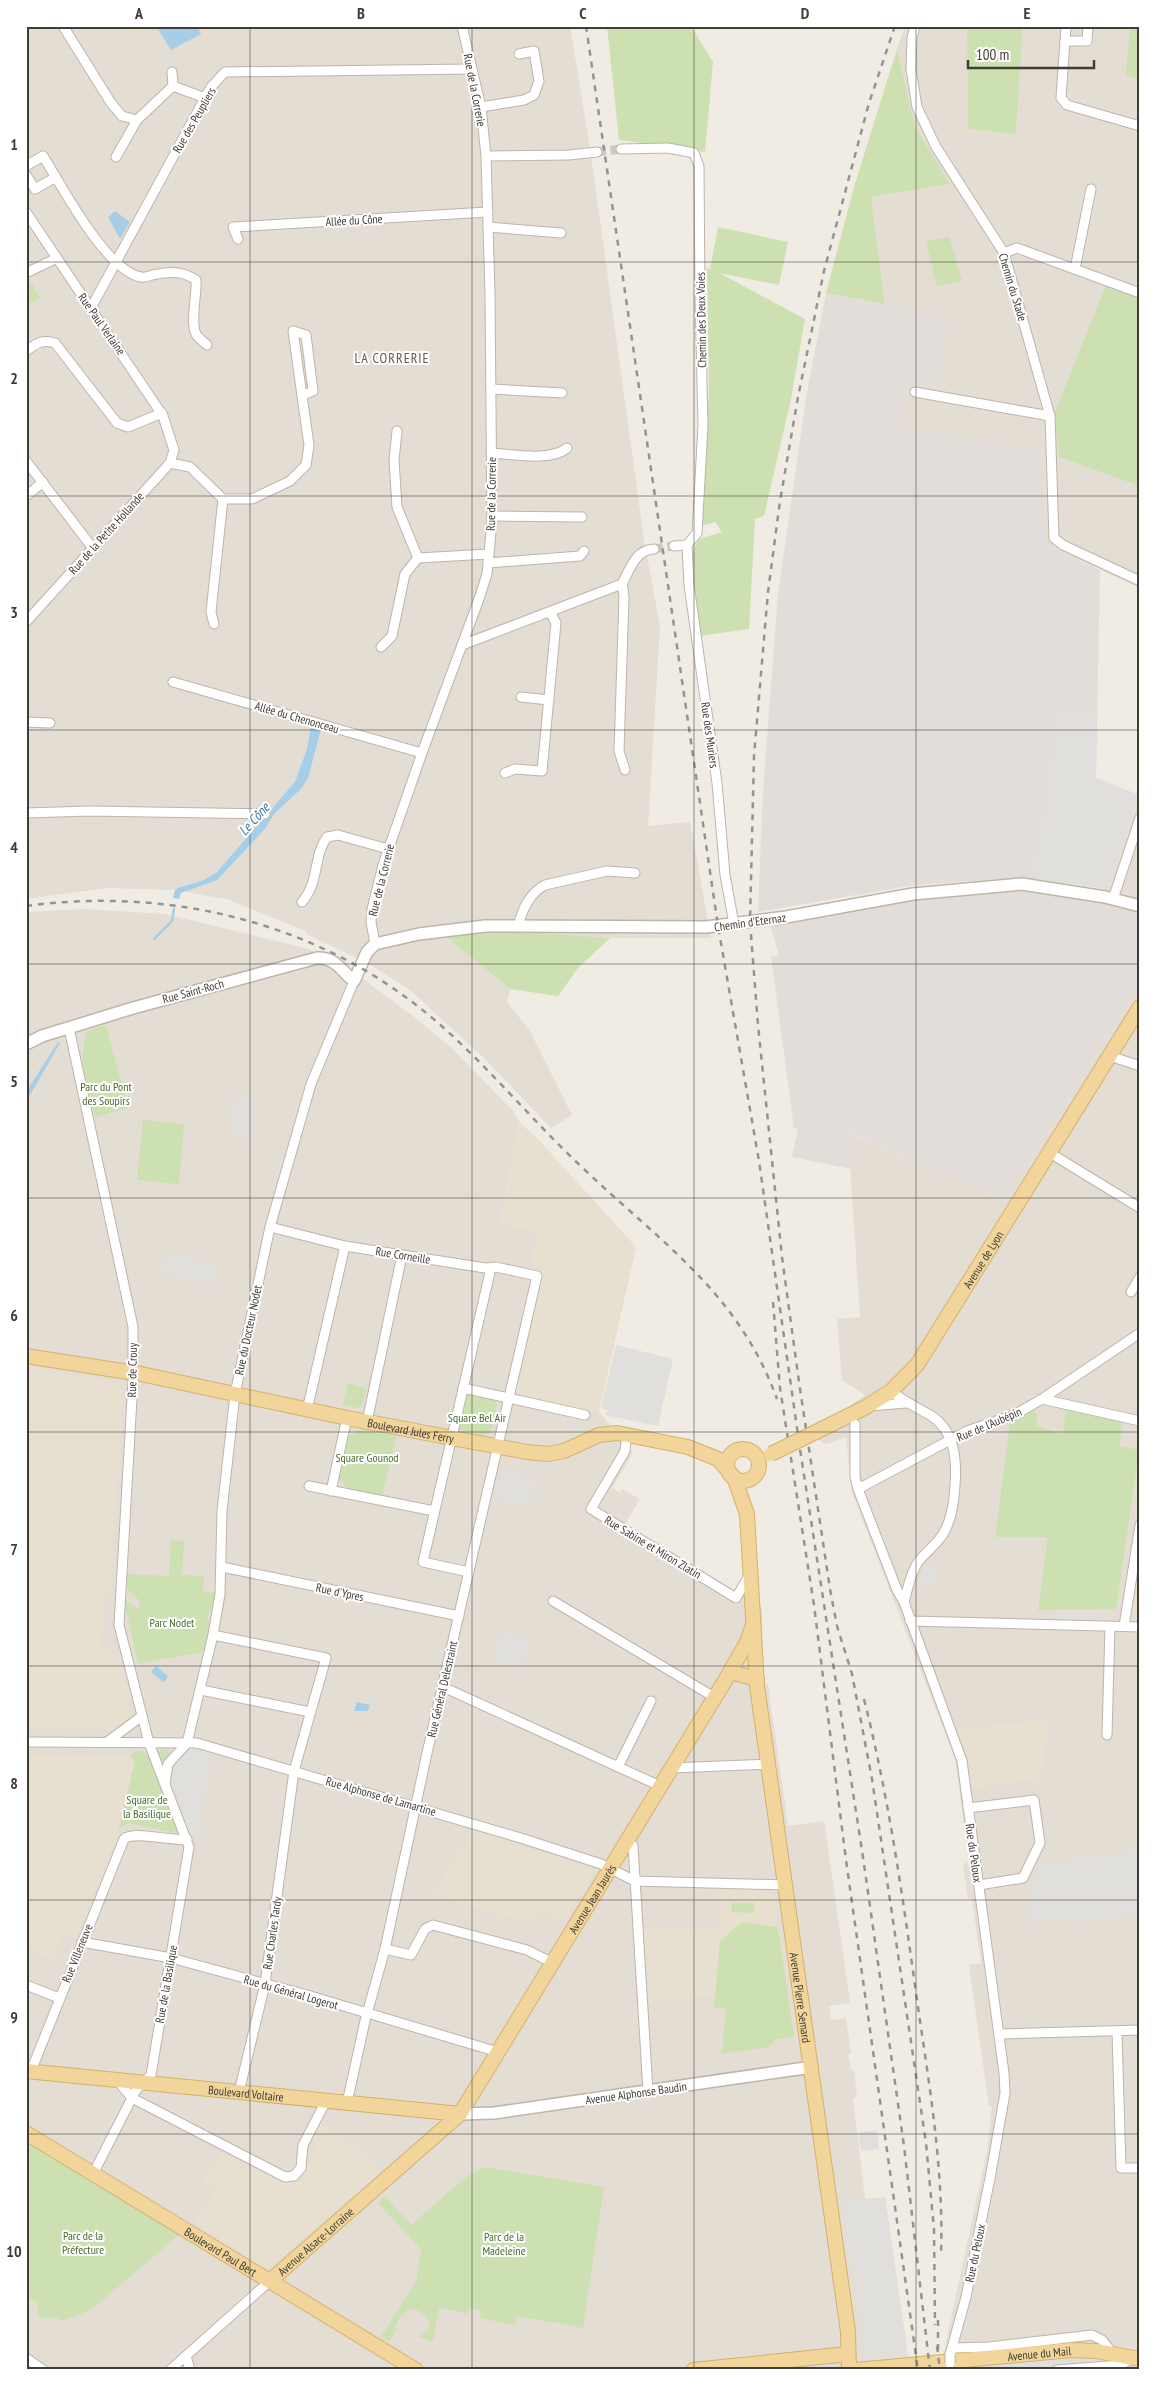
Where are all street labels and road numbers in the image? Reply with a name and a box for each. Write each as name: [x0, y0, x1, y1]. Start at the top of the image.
street label: Rue de la Correrie: [461, 52, 489, 128]
street label: Rue des Peupliers: [169, 84, 219, 156]
street label: Allée du Cône: [325, 211, 383, 229]
street label: Chemin du Stade: [996, 251, 1030, 323]
street label: Chemin des Deux Voies: [693, 272, 709, 368]
street label: Rue Paul Verlaine: [75, 290, 129, 358]
street label: Rue de la Correrie: [483, 457, 499, 531]
street label: Rue de la Petite Hollande: [65, 489, 147, 577]
street label: Allée du Chenonceau: [253, 698, 341, 736]
street label: Rue des Muriers: [698, 701, 722, 769]
street label: Rue de la Correrie: [365, 842, 397, 918]
street label: Chemin d'Eternaz: [713, 910, 787, 934]
street label: Rue Saint-Roch: [161, 976, 225, 1006]
street label: Avenue de Lyon: [959, 1228, 1006, 1291]
street label: Rue Corneille: [374, 1243, 432, 1267]
street label: Rue du Docteur Nodet: [231, 1283, 265, 1376]
street label: Rue de Crouy: [124, 1342, 140, 1397]
street label: Rue de l'Aubépin: [954, 1404, 1024, 1444]
street label: Boulevard Jules Ferry: [366, 1415, 456, 1446]
street label: Rue Sabine et Miron Zlatin: [602, 1512, 704, 1582]
street label: Rue d'Ypres: [315, 1580, 365, 1604]
street label: Rue Général Delestraint: [424, 1639, 461, 1739]
street label: Rue Alphonse de Lamartine: [324, 1773, 438, 1819]
street label: Rue du Peloux: [962, 1822, 986, 1884]
street label: Avenue Jean Jaurès: [565, 1861, 619, 1936]
street label: Rue Charles Tardy: [259, 1895, 285, 1970]
street label: Rue Villeneuve: [58, 1921, 96, 1985]
street label: Rue de la Basilique: [152, 1944, 180, 2024]
street label: Avenue Pierre Semard: [787, 1951, 815, 2044]
street label: Rue du Général Logerot: [242, 1971, 341, 2013]
street label: Avenue Alphonse Baudin: [584, 2078, 688, 2108]
street label: Boulevard Voltaire: [207, 2082, 284, 2104]
street label: Avenue Alsace-Lorraine: [274, 2204, 357, 2279]
street label: Rue du Peloux: [961, 2222, 989, 2284]
street label: Boulevard Paul Bert: [182, 2224, 260, 2279]
street label: Avenue du Mail: [1007, 2343, 1072, 2363]

